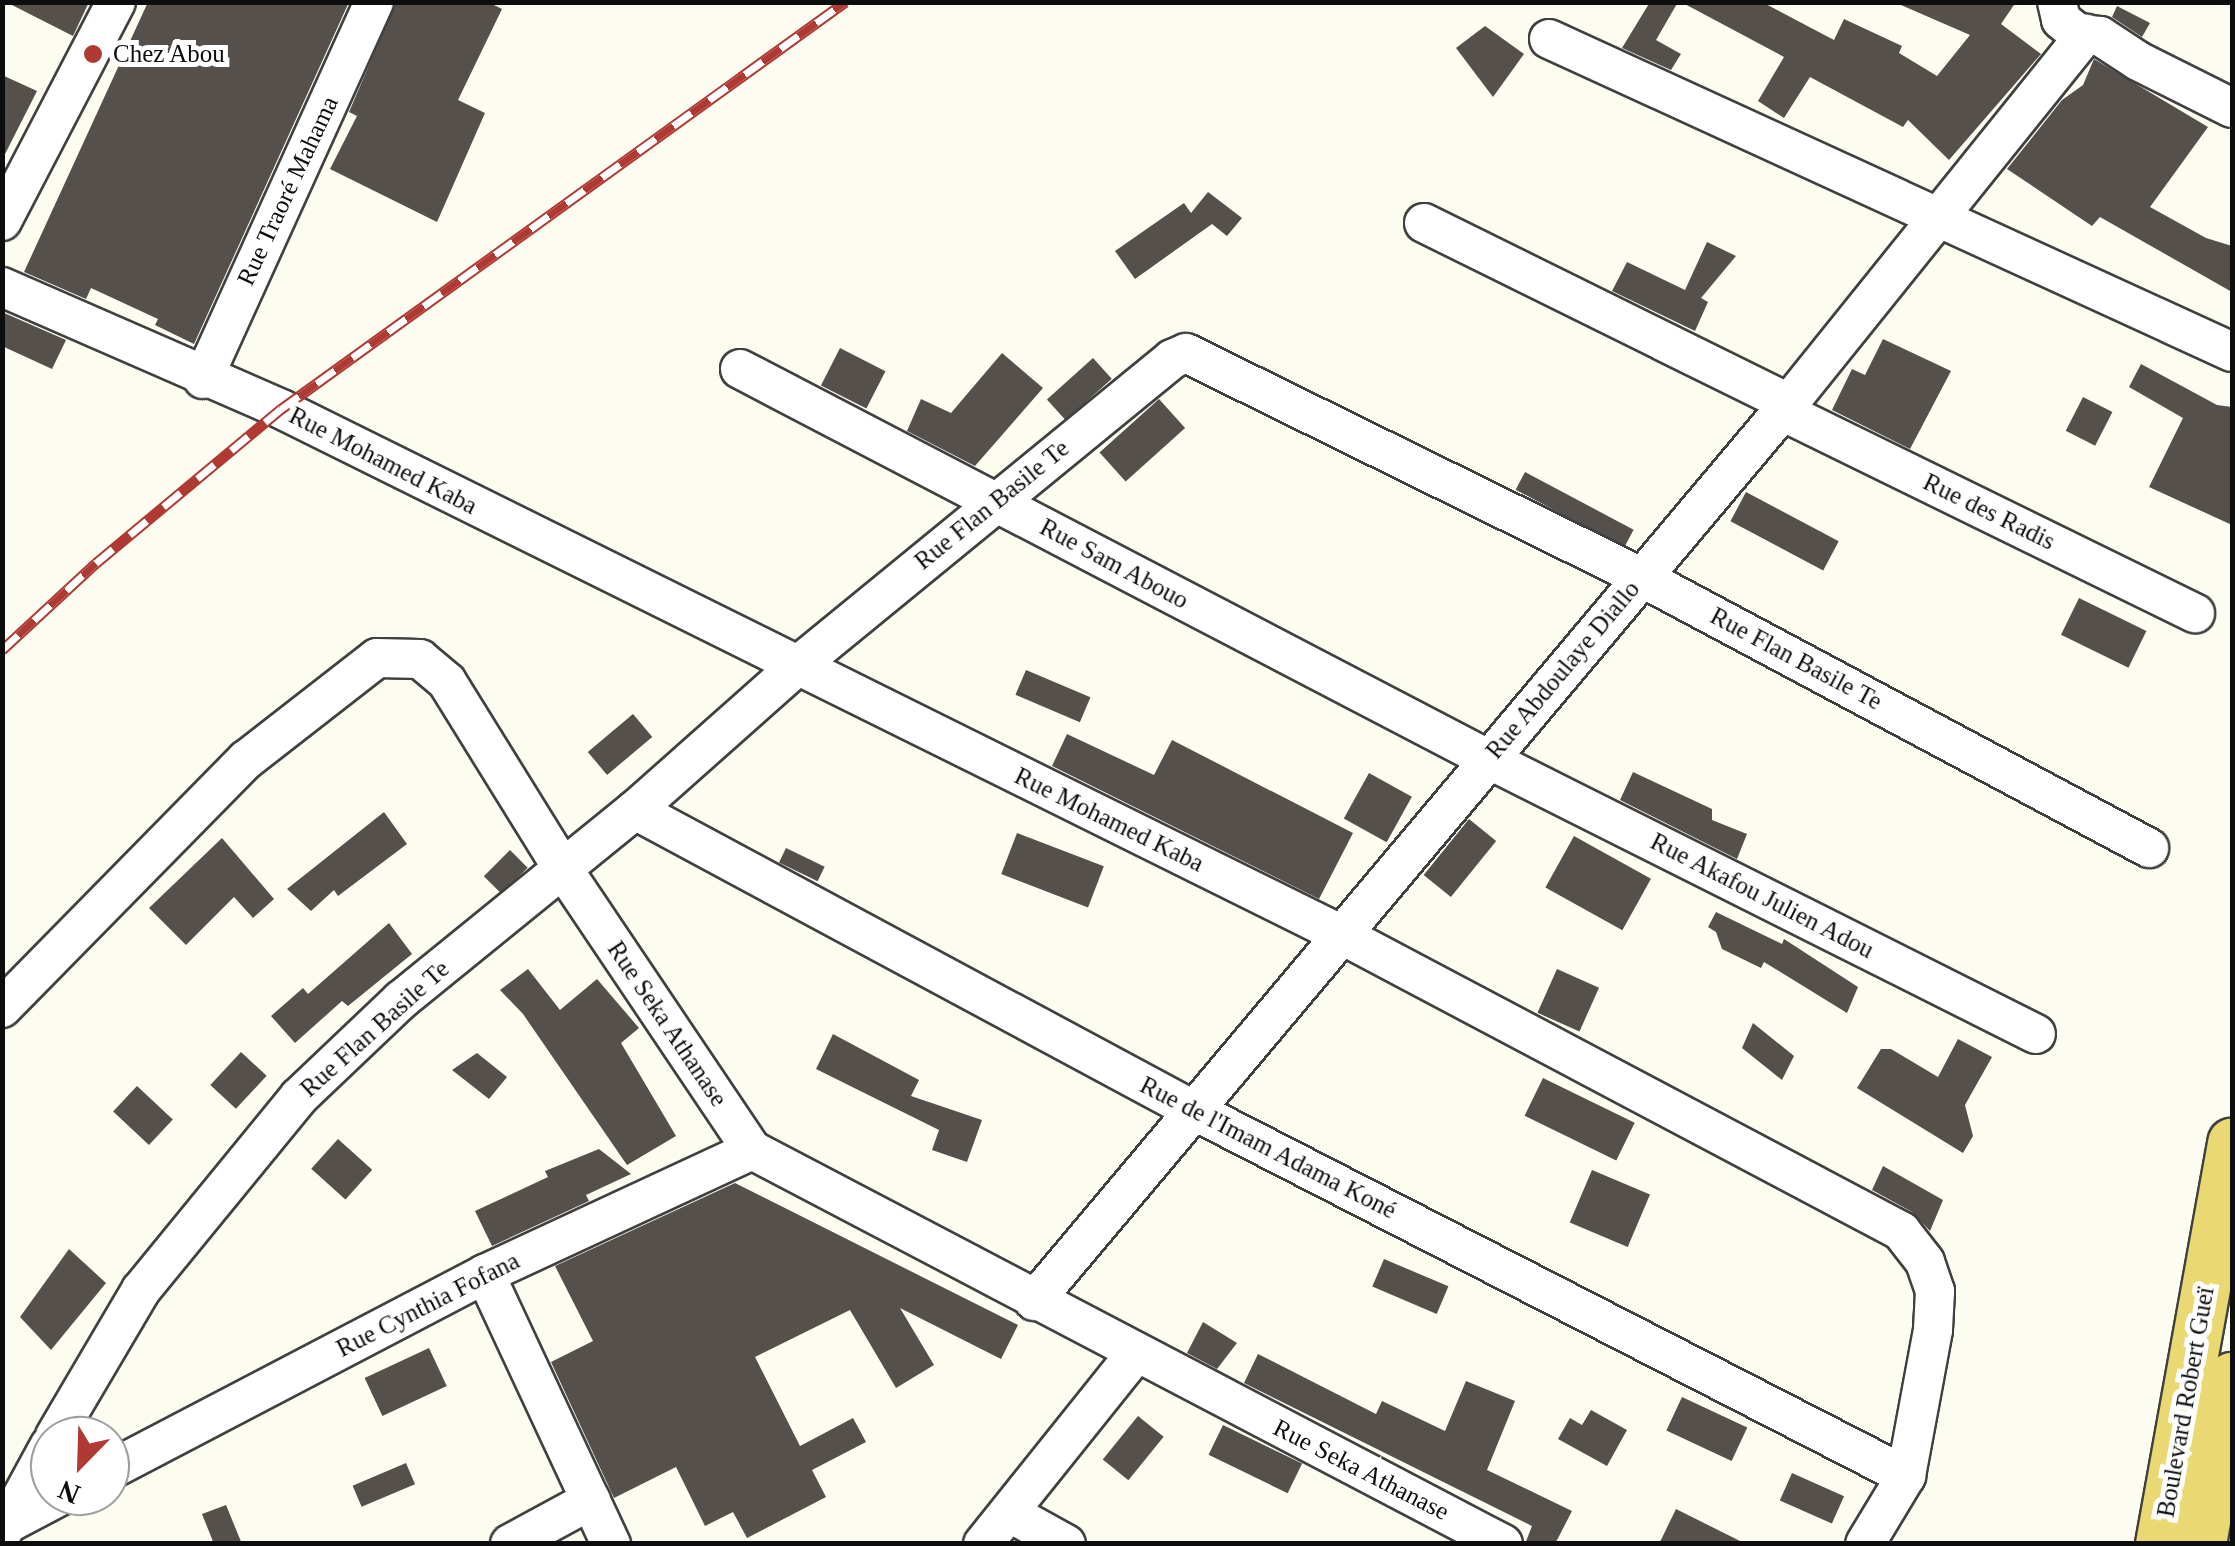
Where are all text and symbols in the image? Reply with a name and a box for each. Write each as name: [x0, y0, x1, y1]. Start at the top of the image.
place label: Chez Abou: [113, 39, 226, 69]
marker: Chez Abou: [82, 43, 104, 65]
street label: Rue Traoré Mahama: [231, 91, 345, 291]
street label: Rue Mohamed Kaba: [284, 401, 482, 521]
street label: Rue Flan Basile Te: [909, 433, 1075, 577]
street label: Rue des Radis: [1918, 467, 2060, 557]
street label: Rue Sam Abouo: [1034, 512, 1194, 616]
street label: Rue Abdoulaye Diallo: [1479, 574, 1647, 766]
street label: Rue Flan Basile Te: [1705, 601, 1887, 717]
street label: Rue Mohamed Kaba: [1009, 761, 1209, 879]
street label: Rue Akafou Julien Adou: [1644, 826, 1880, 966]
street label: Rue Seka Athanase: [600, 935, 734, 1113]
street label: Rue Flan Basile Te: [294, 954, 456, 1104]
street label: Rue de l'Imam Adama Koné: [1134, 1070, 1402, 1226]
street label: Rue Cynthia Fofana: [331, 1246, 525, 1364]
street label: Boulevard Robert Gueï: [2151, 1285, 2221, 1519]
street label: Rue Seka Athanase: [1268, 1413, 1454, 1527]
north arrow: [30, 1416, 130, 1516]
text: N: [54, 1474, 84, 1510]

